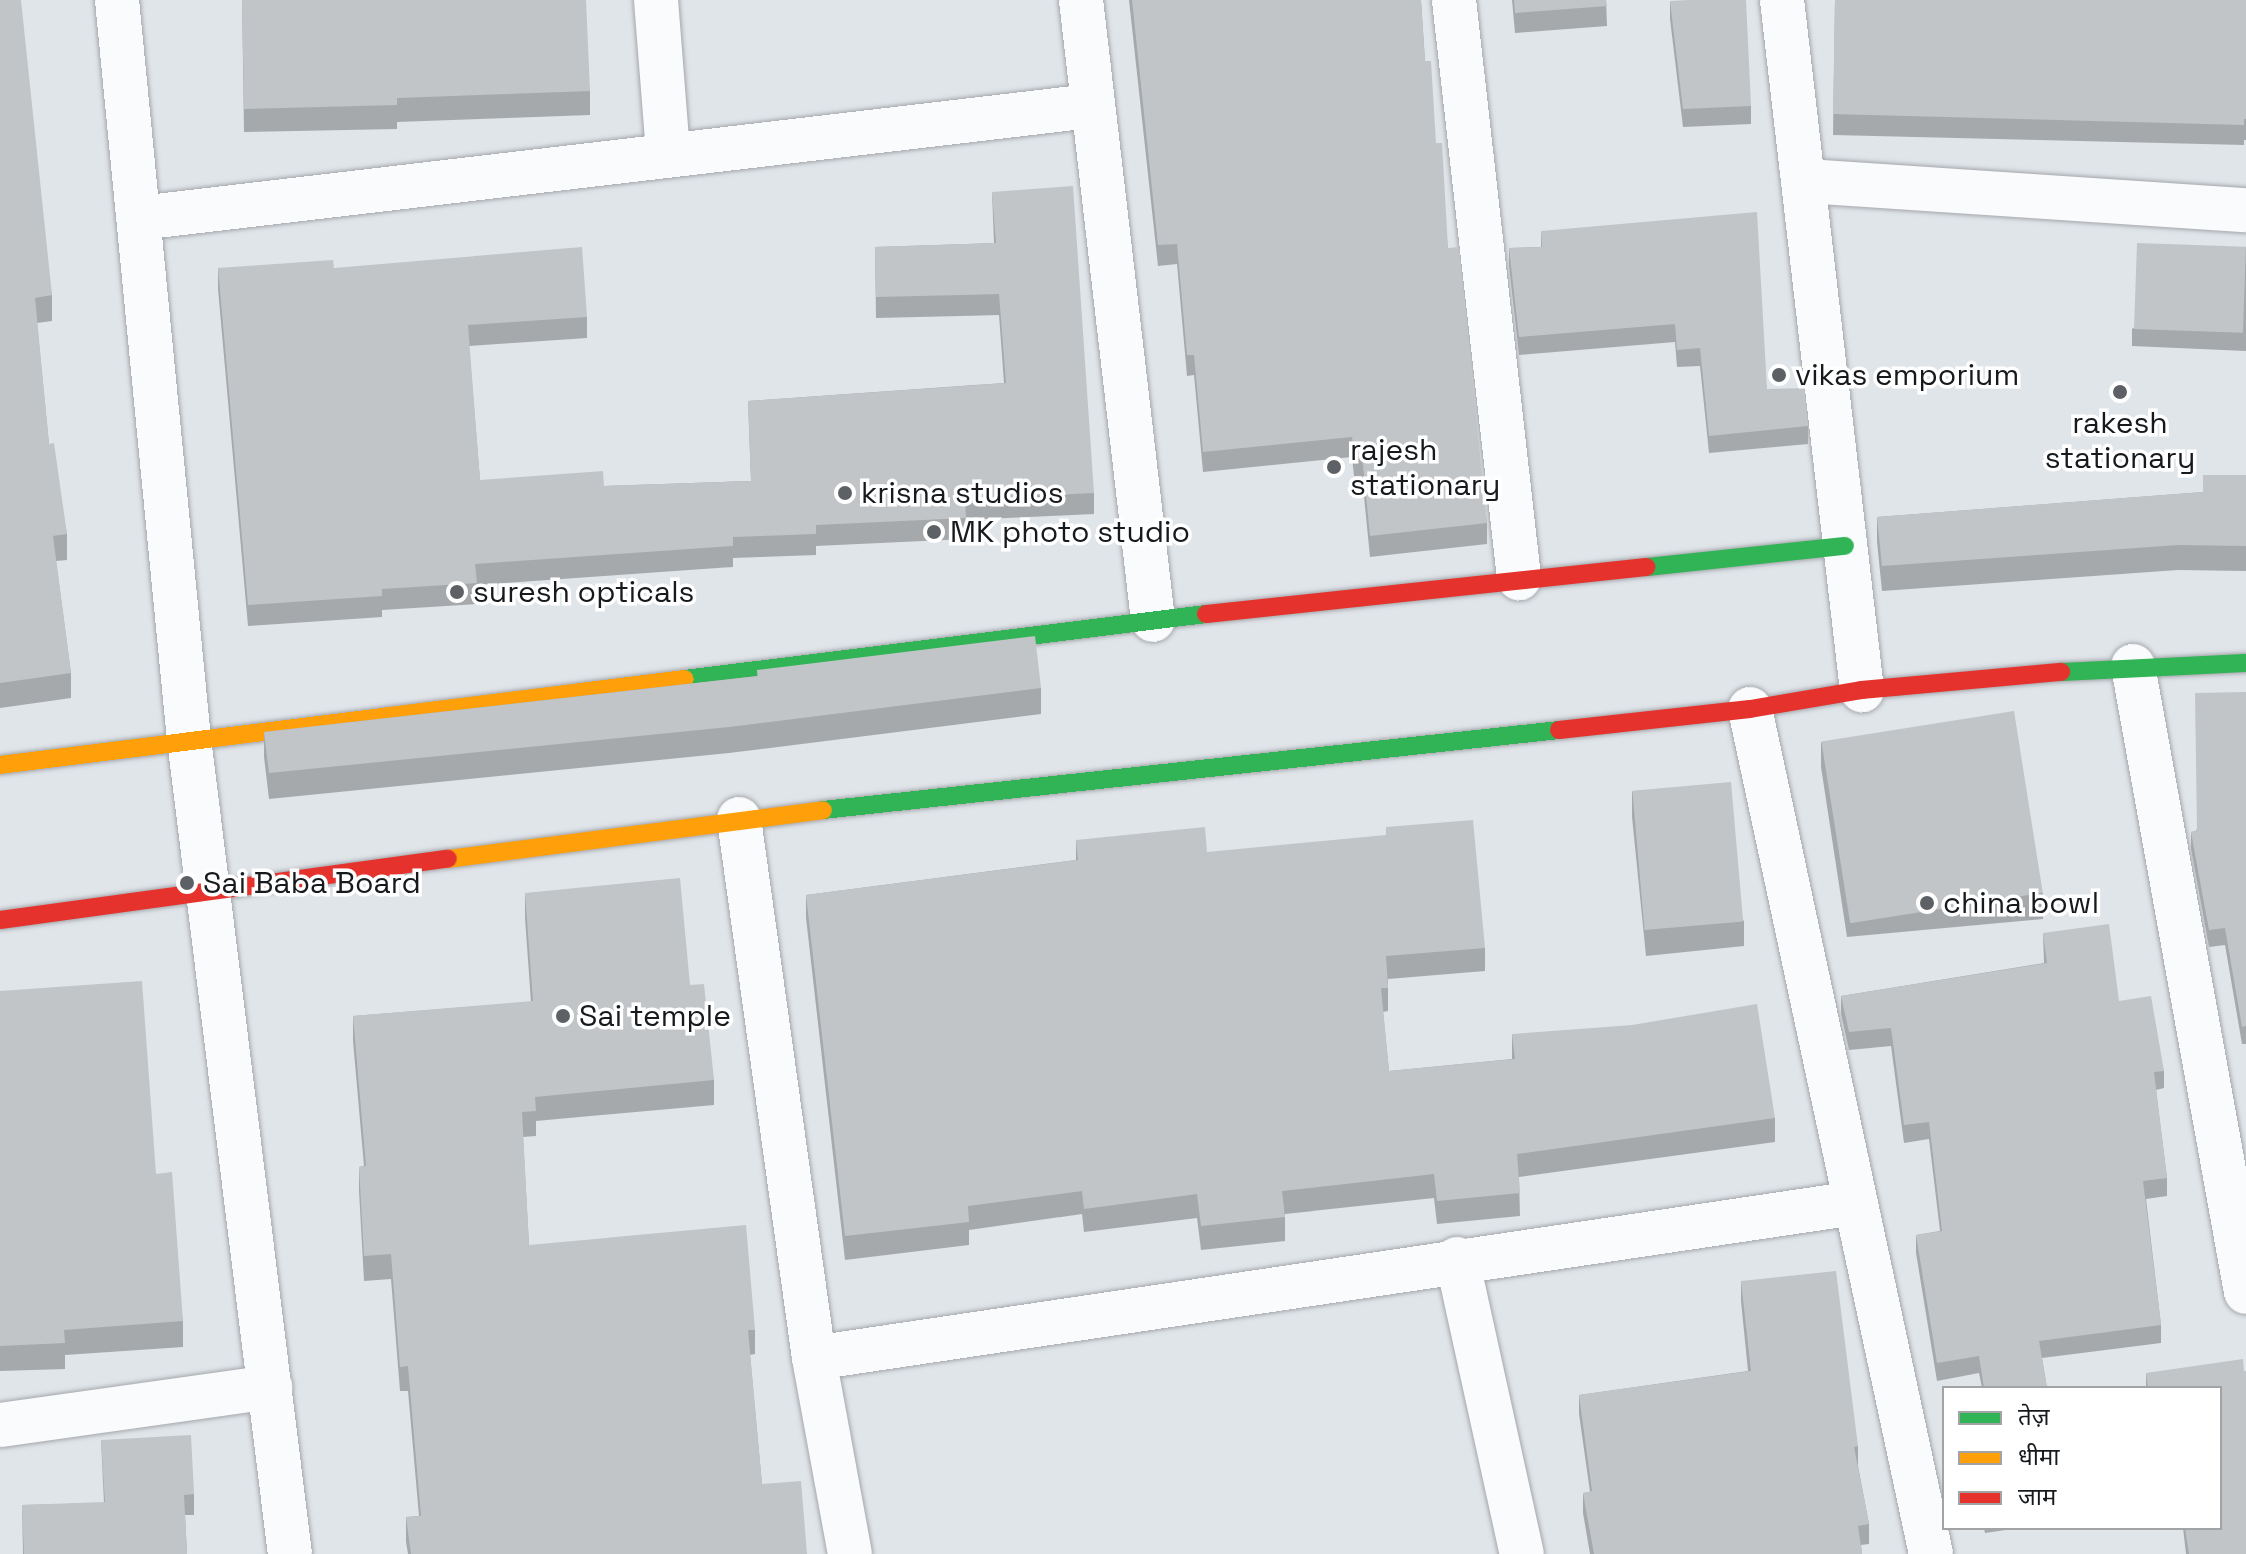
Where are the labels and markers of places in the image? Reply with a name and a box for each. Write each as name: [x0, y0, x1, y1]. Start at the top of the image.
place label: vikas emporium: [1795, 357, 2019, 393]
marker: vikas emporium: [1770, 366, 1788, 384]
marker: rakesh stationary: [2111, 383, 2129, 401]
place label: rakesh stationary: [2045, 405, 2195, 476]
place label: rajesh stationary: [1350, 432, 1500, 502]
marker: rajesh stationary: [1325, 458, 1343, 476]
place label: krisna studios: [861, 475, 1064, 511]
marker: krisna studios: [836, 484, 854, 502]
place label: MK photo studio: [950, 514, 1190, 550]
marker: MK photo studio: [925, 523, 943, 541]
place label: suresh opticals: [473, 574, 694, 610]
marker: suresh opticals: [448, 583, 466, 601]
place label: Sai Baba Board: [203, 865, 421, 901]
marker: Sai Baba Board: [178, 874, 196, 892]
place label: china bowl: [1943, 885, 2099, 921]
marker: china bowl: [1918, 894, 1936, 912]
place label: Sai temple: [579, 998, 731, 1034]
marker: Sai temple: [554, 1007, 572, 1025]

